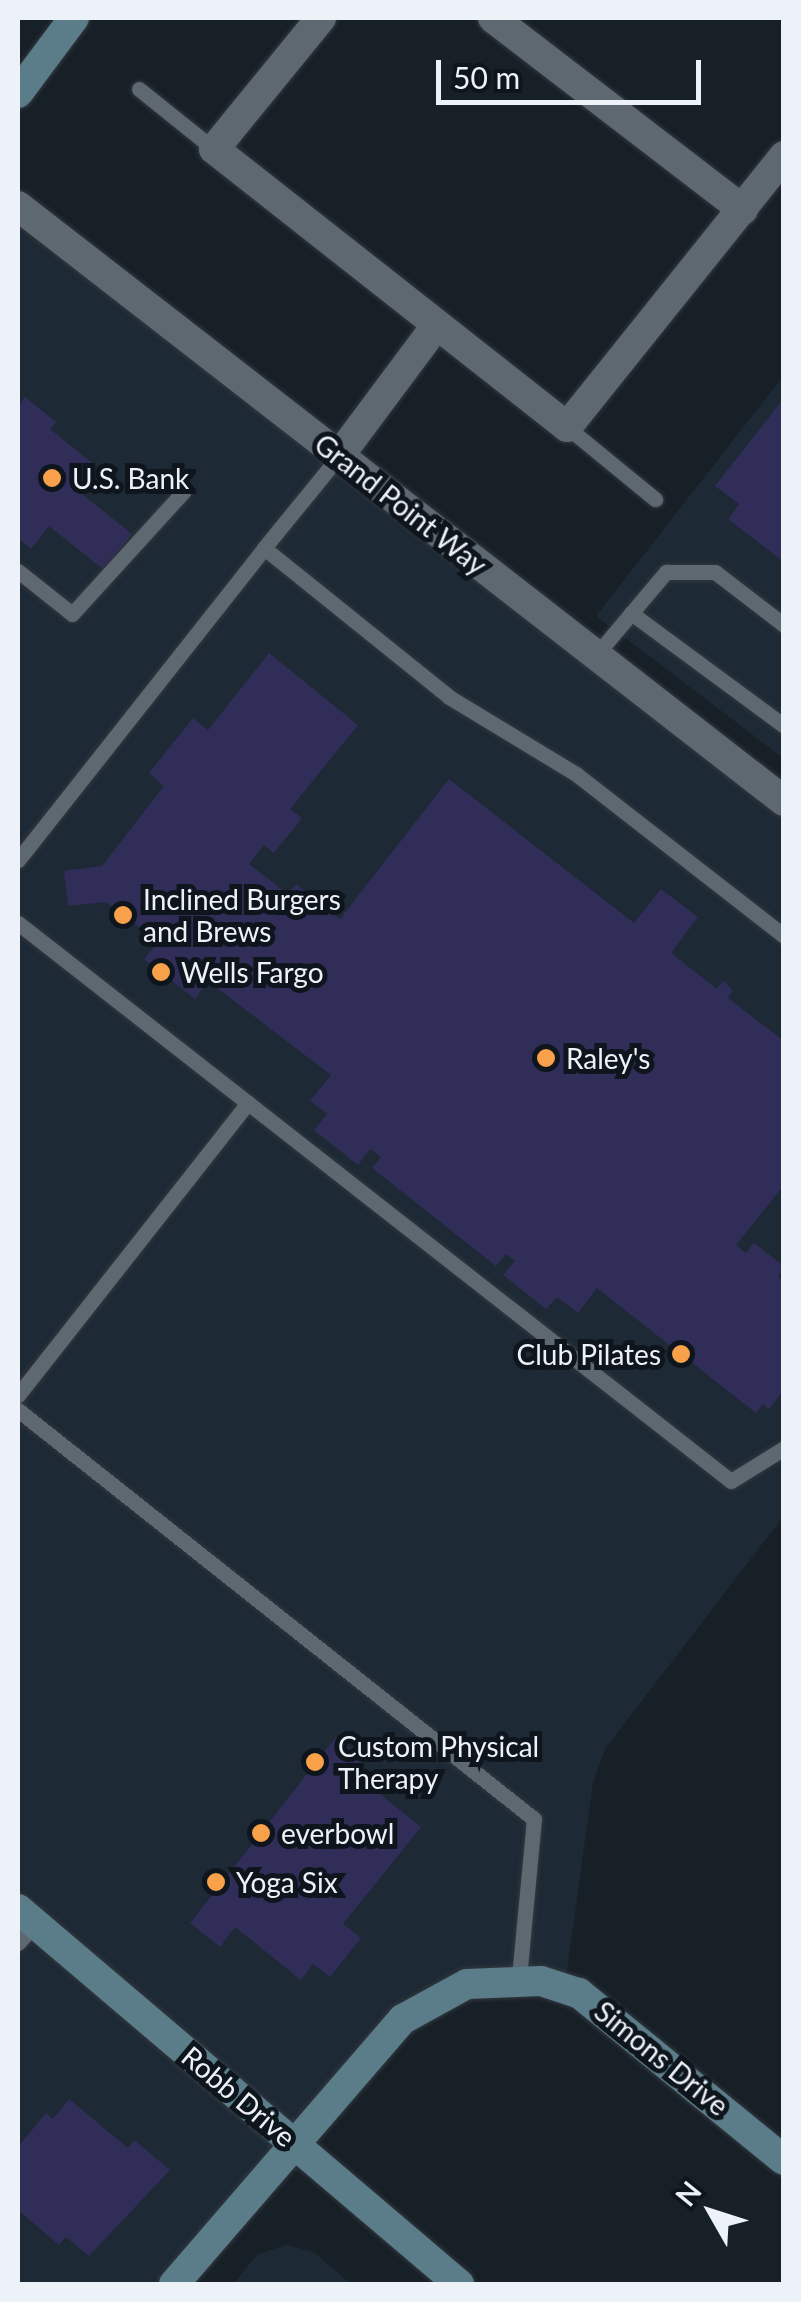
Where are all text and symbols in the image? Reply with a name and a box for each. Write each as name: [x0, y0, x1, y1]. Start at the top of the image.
scale bar: [441, 40, 706, 102]
text: 50 m: [453, 59, 520, 95]
street label: Grand Point Way: [308, 426, 494, 582]
place label: U.S. Bank: [72, 461, 189, 495]
marker: U.S. Bank: [41, 467, 63, 489]
place label: Inclined Burgers and Brews: [143, 882, 341, 948]
marker: Inclined Burgers and Brews: [112, 904, 134, 926]
place label: Wells Fargo: [181, 955, 324, 989]
marker: Wells Fargo: [150, 961, 172, 983]
place label: Raley's: [566, 1041, 650, 1075]
marker: Raley's: [535, 1047, 557, 1069]
place label: Club Pilates: [517, 1337, 661, 1371]
marker: Club Pilates: [670, 1343, 692, 1365]
place label: Custom Physical Therapy: [338, 1729, 539, 1795]
marker: Custom Physical Therapy: [302, 1749, 328, 1775]
place label: everbowl: [281, 1816, 394, 1850]
marker: everbowl: [250, 1822, 272, 1844]
place label: Yoga Six: [236, 1865, 338, 1899]
marker: Yoga Six: [205, 1871, 227, 1893]
street label: Simons Drive: [588, 1994, 736, 2122]
street label: Robb Drive: [175, 2039, 303, 2153]
north arrow: [661, 2162, 761, 2262]
text: N: [668, 2174, 708, 2212]

